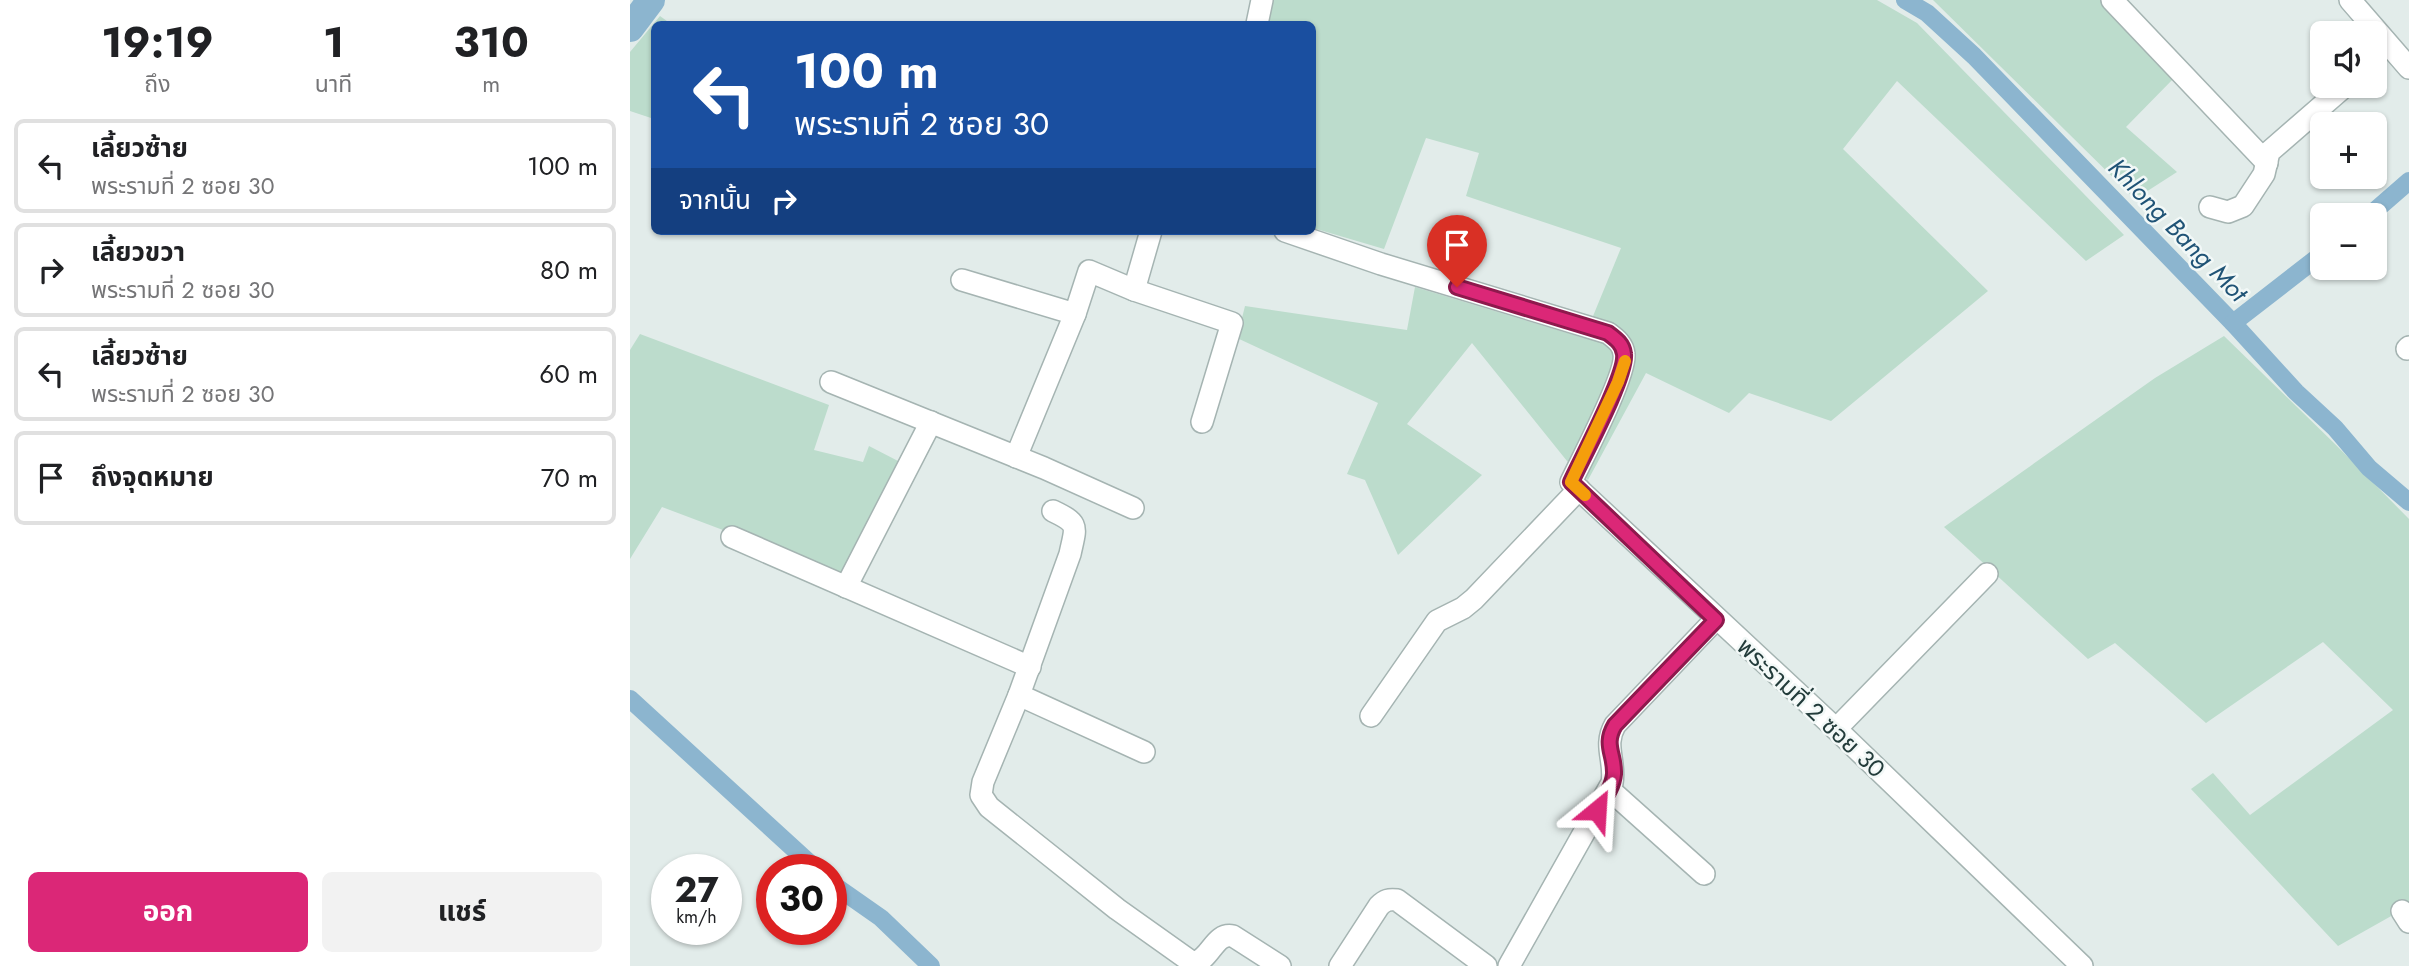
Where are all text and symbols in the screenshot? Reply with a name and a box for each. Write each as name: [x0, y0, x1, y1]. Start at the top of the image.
text: 19:19: [101, 12, 214, 73]
text: 1: [323, 12, 344, 73]
text: 310: [454, 12, 529, 73]
map controls: [2310, 21, 2387, 280]
button: sound: [2310, 21, 2387, 98]
text: 100 m: [794, 36, 939, 106]
icon: left: [679, 49, 770, 140]
text: ถึง: [144, 67, 171, 101]
text: นาที: [315, 67, 352, 101]
text: m: [482, 67, 500, 101]
text: พระรามที่ 2 ซอย 30: [794, 101, 1049, 147]
button: +: [2310, 112, 2387, 189]
text: เลี้ยวซ้าย: [91, 129, 188, 167]
icon: left: [32, 147, 70, 185]
text: 100 m: [527, 147, 598, 185]
water label: Khlong Bang Mot: [2099, 150, 2258, 312]
text: พระรามที่ 2 ซอย 30: [91, 169, 274, 203]
text: จากนั้น: [679, 181, 751, 219]
icon: right: [765, 182, 803, 220]
button: −: [2310, 203, 2387, 280]
pin: [1427, 215, 1487, 287]
icon: arrive: [1438, 226, 1476, 264]
text: เลี้ยวขวา: [91, 233, 185, 271]
icon: right: [32, 251, 70, 289]
text: 80 m: [540, 251, 598, 289]
text: พระรามที่ 2 ซอย 30: [91, 273, 274, 307]
text: เลี้ยวซ้าย: [91, 337, 188, 375]
icon: left: [32, 355, 70, 393]
text: 60 m: [539, 355, 598, 393]
text: พระรามที่ 2 ซอย 30: [91, 377, 274, 411]
text: ถึงจุดหมาย: [91, 458, 214, 496]
icon: arrive: [32, 459, 70, 497]
text: 70 m: [541, 459, 598, 497]
street label: พระรามที่ 2 ซอย 30: [1729, 630, 1893, 786]
position arrow: [1560, 773, 1634, 847]
speed limit sign: 30: [756, 854, 847, 945]
text: 27: [674, 865, 719, 915]
button: ออก: [28, 872, 308, 952]
button: แชร์: [322, 872, 602, 952]
text: km/h: [676, 904, 717, 930]

